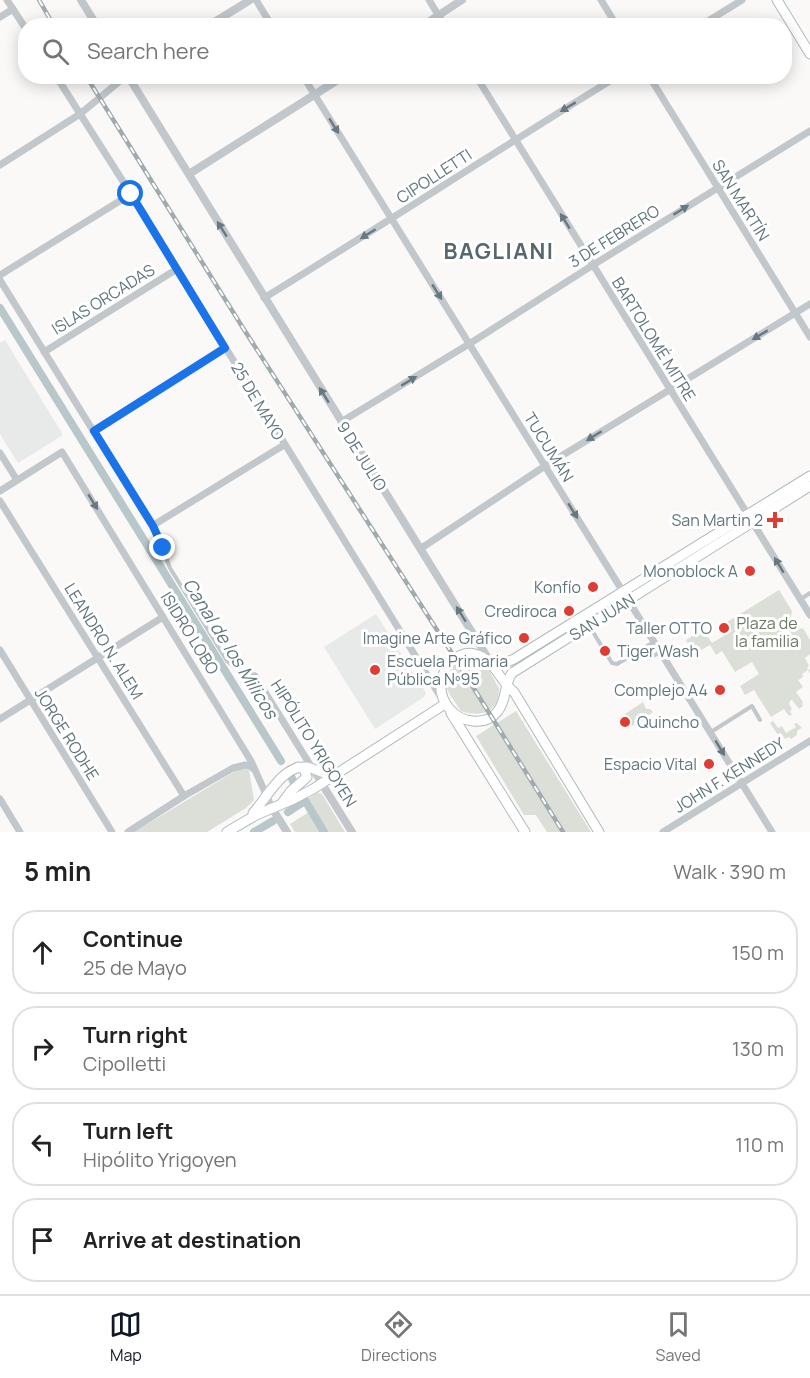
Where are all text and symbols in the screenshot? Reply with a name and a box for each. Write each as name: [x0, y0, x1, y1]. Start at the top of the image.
search box: [18, 18, 792, 84]
icon: search: [39, 35, 72, 68]
text: Search here: [87, 36, 209, 66]
one-way arrow: [560, 101, 576, 112]
one-way arrow: [329, 118, 340, 134]
street label: CIPOLLETTI: [392, 143, 476, 209]
street label: SAN MARTÍN: [707, 155, 775, 245]
route start: [117, 180, 143, 206]
street label: 3 DE FEBRERO: [565, 199, 664, 273]
one-way arrow: [673, 205, 689, 216]
one-way arrow: [560, 213, 571, 229]
one-way arrow: [217, 221, 228, 237]
one-way arrow: [360, 228, 376, 239]
district label: BAGLIANI: [444, 236, 554, 266]
street label: ISLAS ORCADAS: [47, 258, 159, 339]
street label: BARTOLOMÉ MITRE: [607, 273, 701, 405]
one-way arrow: [431, 284, 442, 300]
one-way arrow: [752, 329, 768, 340]
street label: 25 DE MAYO: [226, 358, 290, 444]
one-way arrow: [401, 375, 417, 386]
one-way arrow: [319, 387, 330, 403]
street label: TUCUMÁN: [519, 408, 579, 486]
street label: 9 DE JULIO: [332, 417, 392, 495]
one-way arrow: [586, 431, 602, 442]
one-way arrow: [87, 494, 98, 510]
one-way arrow: [568, 503, 579, 519]
place label: San Martin 2: [671, 509, 763, 531]
marker: San Martin 2: [768, 513, 782, 527]
route end: [149, 534, 175, 560]
one-way arrow: [774, 557, 785, 573]
place label: Monoblock A: [643, 560, 738, 582]
marker: Monoblock A: [743, 564, 757, 578]
water label: Canal de los Milicos: [178, 573, 285, 724]
place label: Konfío: [534, 576, 581, 598]
street label: LEANDRO N. ALEM: [59, 579, 149, 703]
marker: Konfío: [586, 580, 600, 594]
street label: ISIDRO LOBO: [156, 587, 224, 679]
street label: SAN JUAN: [565, 588, 639, 646]
place label: Crediroca: [485, 600, 557, 622]
marker: Crediroca: [562, 604, 576, 618]
one-way arrow: [455, 606, 466, 622]
park label: Plaza de la familia: [735, 612, 799, 652]
place label: Taller OTTO: [626, 617, 712, 639]
marker: Taller OTTO: [717, 621, 731, 635]
place label: Imagine Arte Gráfico: [363, 627, 512, 649]
marker: Imagine Arte Gráfico: [517, 631, 531, 645]
place label: Tiger Wash: [617, 640, 699, 662]
marker: Tiger Wash: [598, 644, 612, 658]
place label: Escuela Primaria Pública Nº95: [387, 650, 508, 690]
marker: Escuela Primaria Pública Nº95: [368, 663, 382, 677]
street label: HIPÓLITO YRIGOYEN: [266, 675, 362, 811]
place label: Complejo A4: [614, 679, 708, 701]
marker: Complejo A4: [713, 683, 727, 697]
street label: JORGE RODHE: [30, 684, 104, 784]
place label: Quincho: [637, 711, 699, 733]
marker: Quincho: [618, 715, 632, 729]
street label: JOHN F. KENNEDY: [670, 732, 788, 818]
one-way arrow: [715, 740, 726, 756]
place label: Espacio Vital: [604, 753, 697, 775]
marker: Espacio Vital: [702, 757, 716, 771]
text: 5 min: [24, 853, 91, 889]
text: Walk · 390 m: [673, 858, 786, 885]
text: Continue: [83, 924, 183, 954]
icon: ahead: [26, 936, 59, 969]
text: 150 m: [731, 939, 784, 966]
text: 25 de Mayo: [83, 954, 187, 981]
text: Turn right: [83, 1020, 188, 1050]
icon: right: [26, 1032, 59, 1065]
text: 130 m: [732, 1035, 784, 1062]
text: Cipolletti: [83, 1050, 166, 1077]
text: Turn left: [83, 1116, 173, 1146]
icon: left: [26, 1128, 59, 1161]
text: 110 m: [735, 1131, 784, 1158]
text: Hipólito Yrigoyen: [83, 1146, 237, 1173]
icon: arrive: [26, 1224, 59, 1257]
text: Arrive at destination: [83, 1225, 301, 1255]
tab: Map: [109, 1308, 142, 1366]
tab: Directions: [361, 1308, 437, 1366]
tab: Saved: [656, 1308, 701, 1366]

